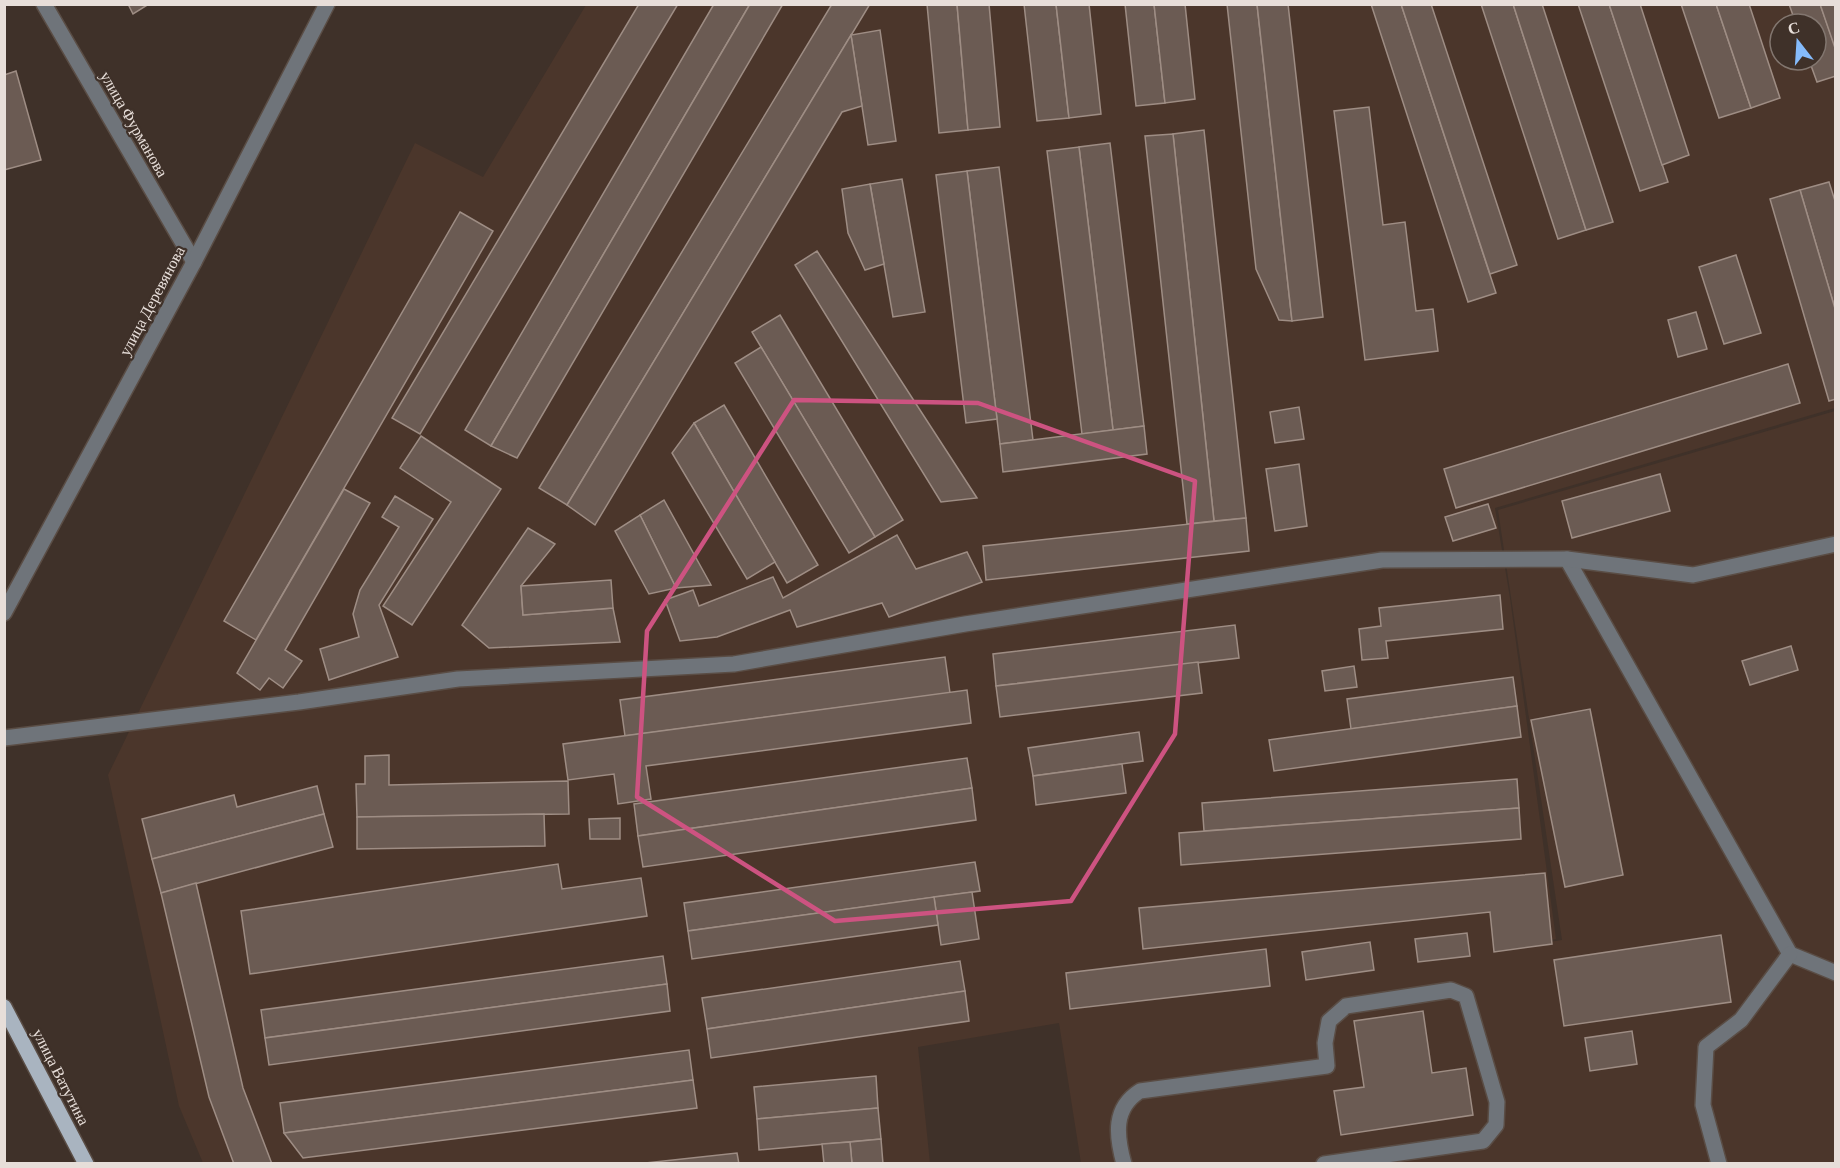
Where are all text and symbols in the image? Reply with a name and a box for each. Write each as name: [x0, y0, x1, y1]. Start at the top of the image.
north arrow: [1768, 12, 1828, 72]
text: С: [1786, 18, 1802, 38]
street label: улица Фурманова: [96, 68, 171, 180]
street label: улица Деревянова: [116, 243, 189, 359]
street label: улица Ватутина: [29, 1026, 93, 1128]

